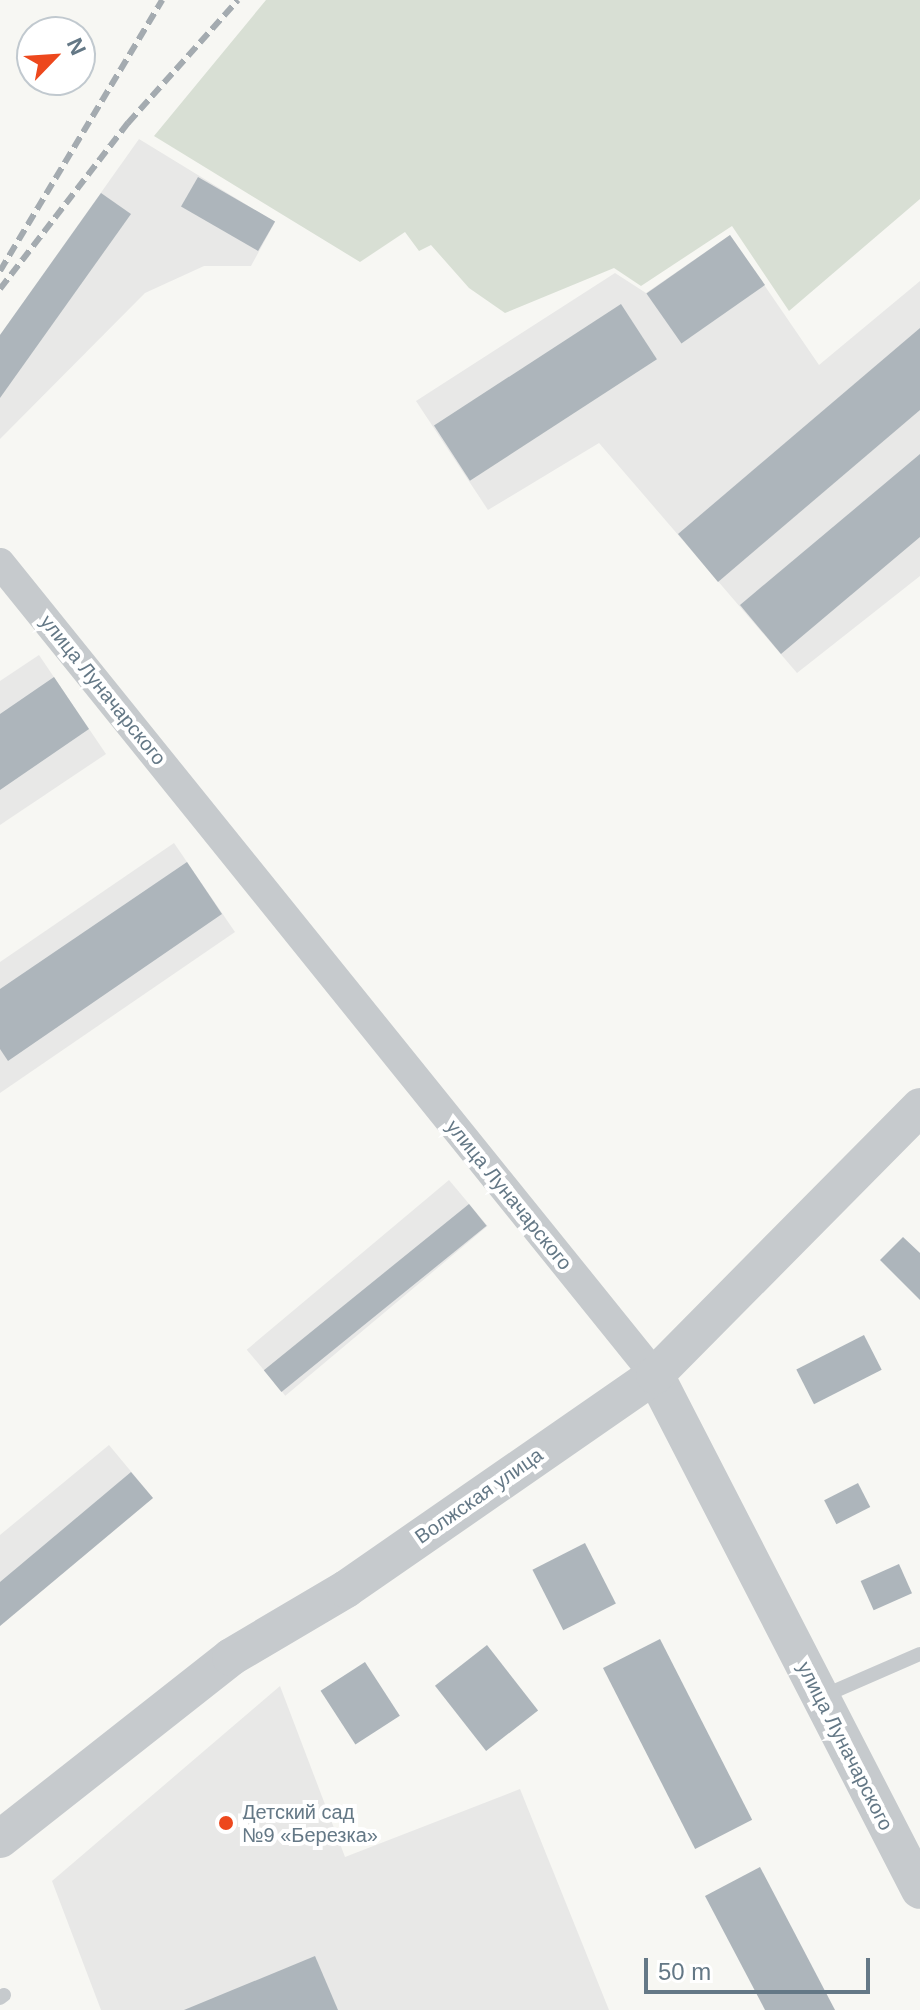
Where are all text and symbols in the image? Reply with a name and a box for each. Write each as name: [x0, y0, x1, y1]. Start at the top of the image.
north arrow: [16, 16, 96, 96]
text: N: [62, 34, 91, 59]
street label: улица Луначарского: [35, 610, 171, 770]
street label: улица Луначарского: [441, 1115, 577, 1275]
street label: Волжская улица: [410, 1443, 548, 1549]
street label: улица Луначарского: [792, 1658, 898, 1834]
place label: Детский сад №9 «Березка»: [242, 1800, 378, 1847]
marker: Детский сад №9 «Березка»: [217, 1814, 235, 1832]
scale bar: [648, 1942, 874, 1992]
text: 50 m: [658, 1958, 711, 1985]

